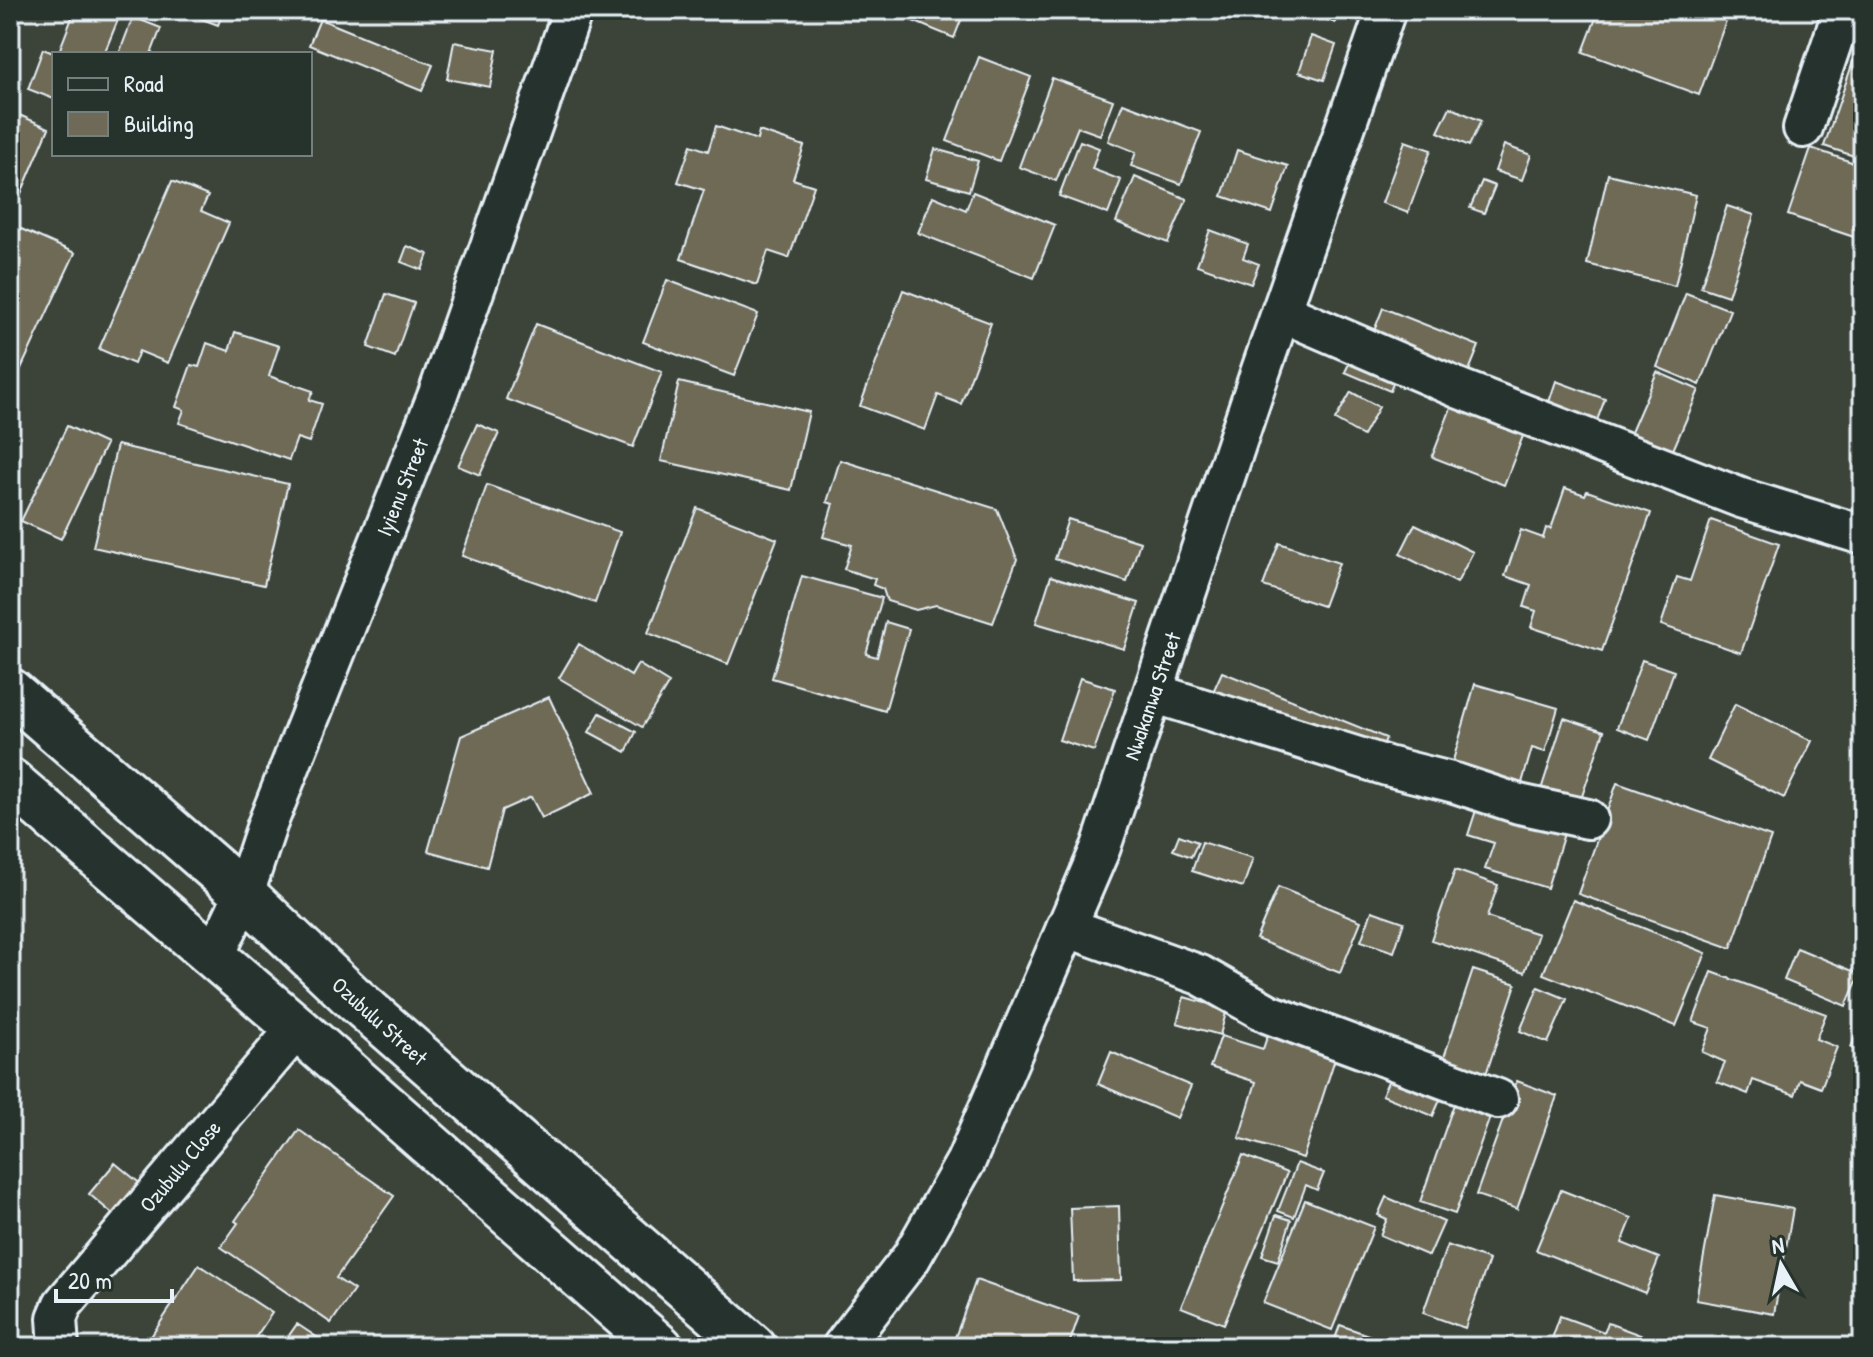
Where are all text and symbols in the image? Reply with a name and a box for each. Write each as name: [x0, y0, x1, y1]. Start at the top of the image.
legend: [52, 52, 312, 156]
text: Road: [124, 67, 163, 99]
text: Building: [124, 107, 194, 139]
street label: Iyienu Street: [369, 433, 435, 540]
street label: Nwakanwa Street: [1116, 628, 1188, 764]
street label: Ozubulu Street: [326, 970, 435, 1072]
street label: Ozubulu Close: [133, 1113, 228, 1219]
north arrow: [1741, 1225, 1821, 1305]
text: N: [1770, 1229, 1786, 1261]
scale bar: [56, 1253, 172, 1303]
text: 20 m: [68, 1264, 112, 1296]

